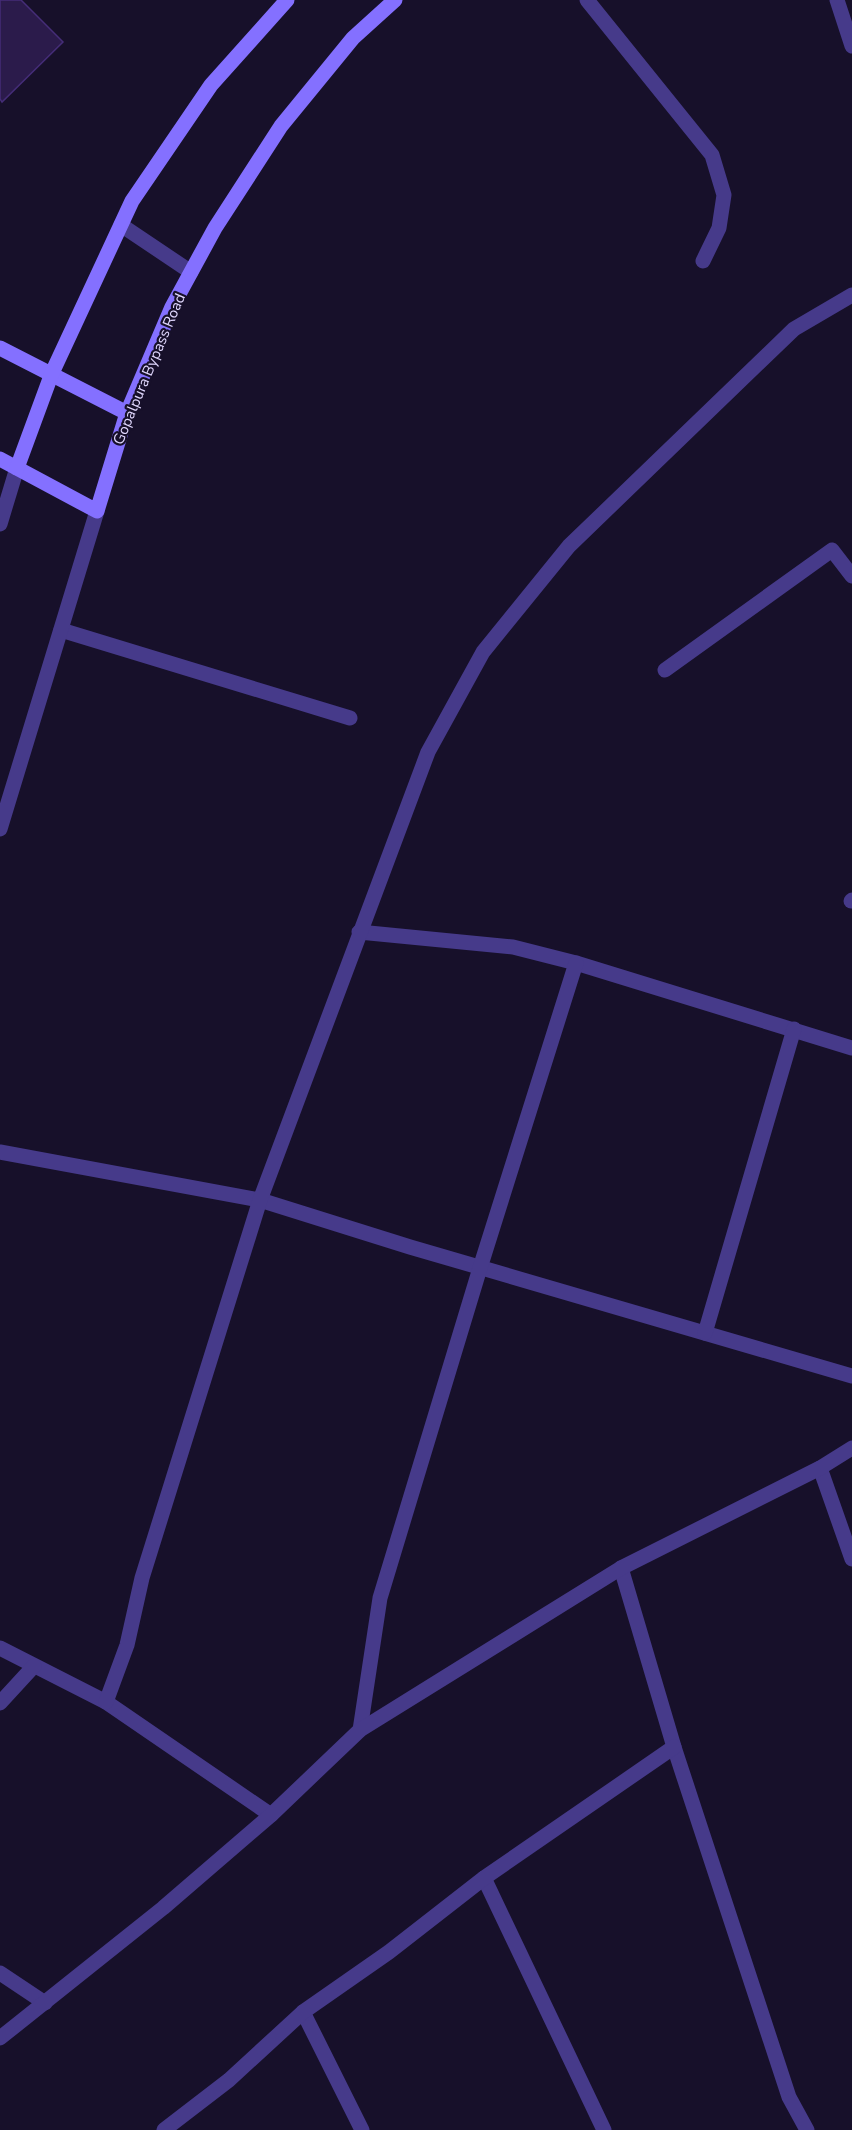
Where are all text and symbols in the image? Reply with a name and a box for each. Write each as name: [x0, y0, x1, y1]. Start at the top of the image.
street label: Gopalpura Bypass Road: [108, 290, 190, 448]

